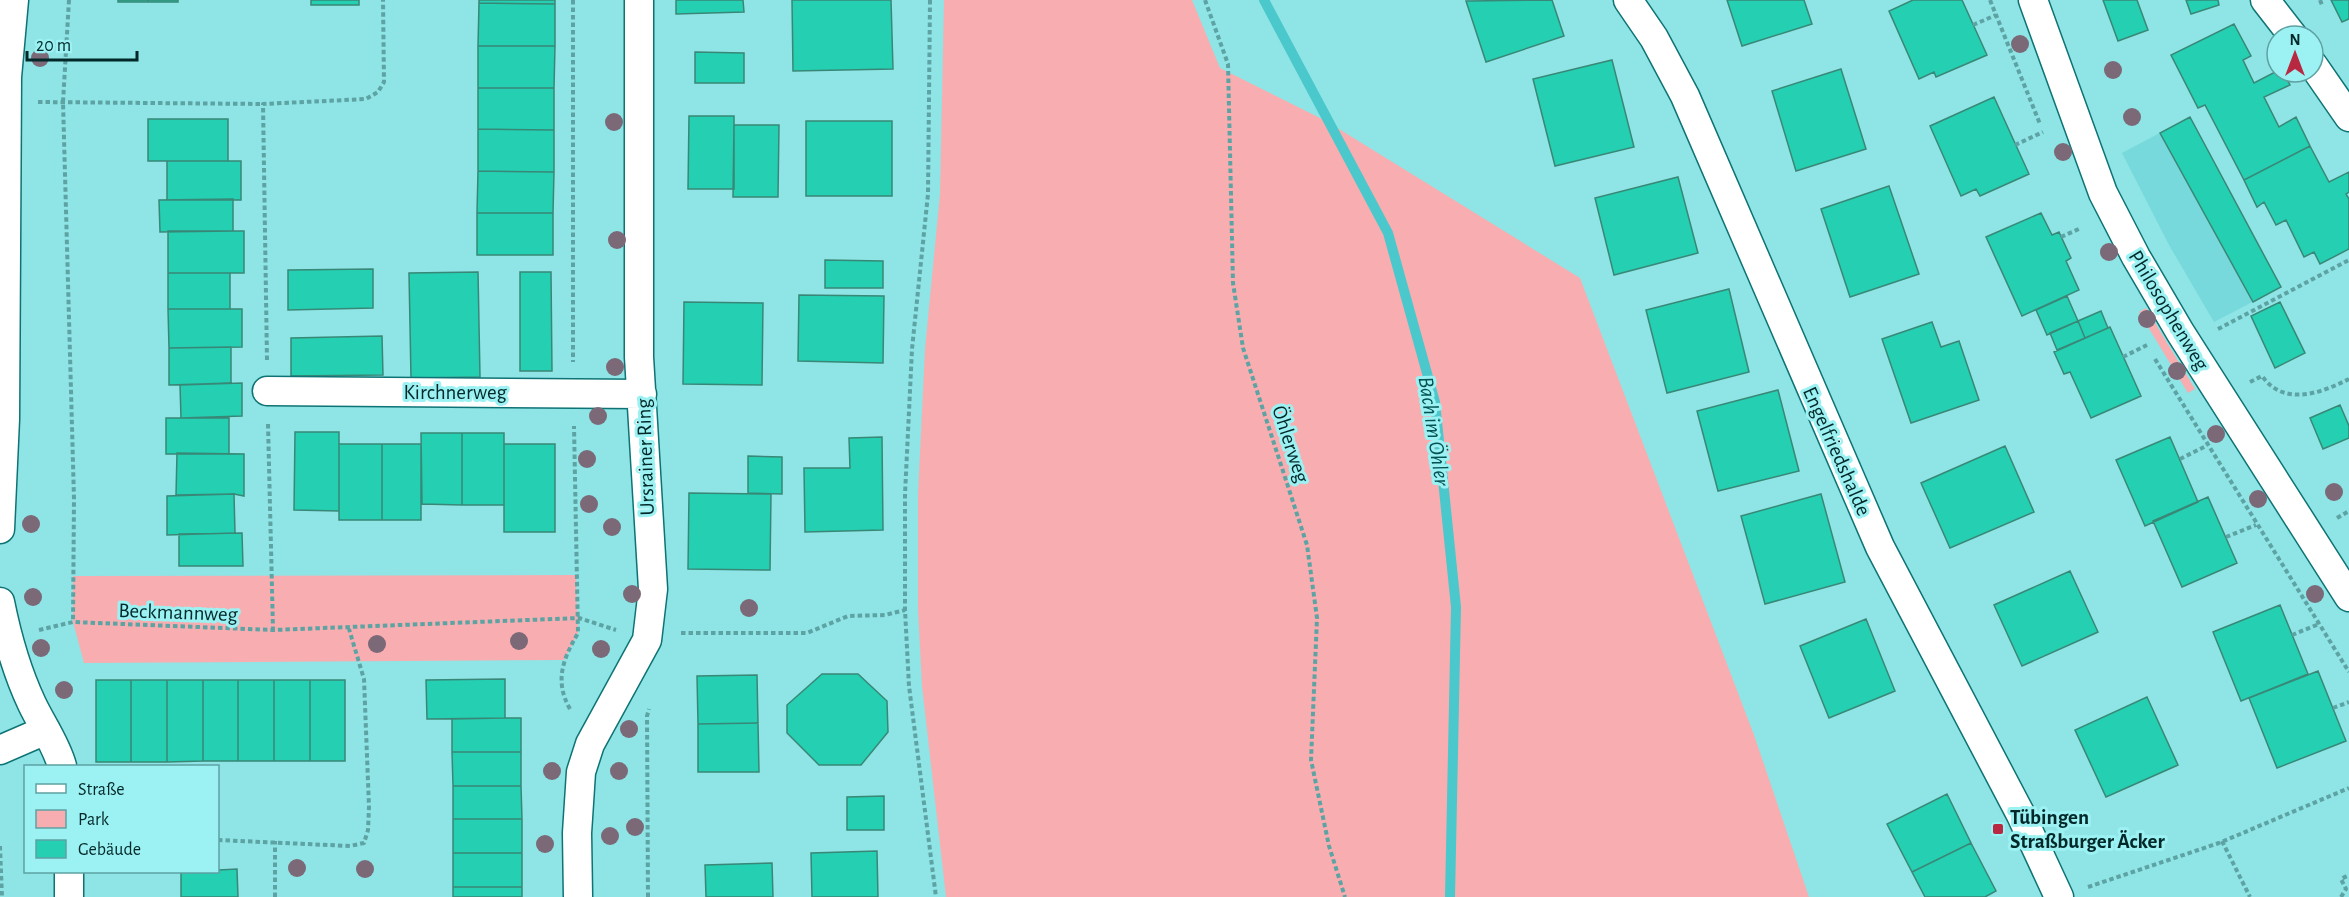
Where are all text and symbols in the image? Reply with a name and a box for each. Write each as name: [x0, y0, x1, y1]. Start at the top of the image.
scale bar: [27, 24, 136, 62]
north arrow: [2265, 24, 2325, 84]
text: N: [2289, 32, 2301, 48]
text: 20 m: [36, 37, 71, 55]
street label: Philosophenweg: [2125, 247, 2213, 375]
water label: Bach im Öhler: [1415, 375, 1454, 488]
street label: Kirchnerweg: [403, 382, 507, 403]
street label: Engelfriedshalde: [1799, 384, 1874, 519]
street label: Ursrainer Ring: [633, 397, 658, 516]
street label: Öhlerweg: [1268, 403, 1314, 486]
street label: Beckmannweg: [118, 600, 239, 625]
legend: [24, 765, 219, 873]
text: Straße: [78, 781, 124, 799]
place label: Tübingen Straßburger Äcker: [2010, 807, 2165, 852]
text: Park: [78, 811, 110, 829]
marker: Tübingen Straßburger Äcker: [1991, 822, 2005, 836]
text: Gebäude: [78, 841, 141, 859]

